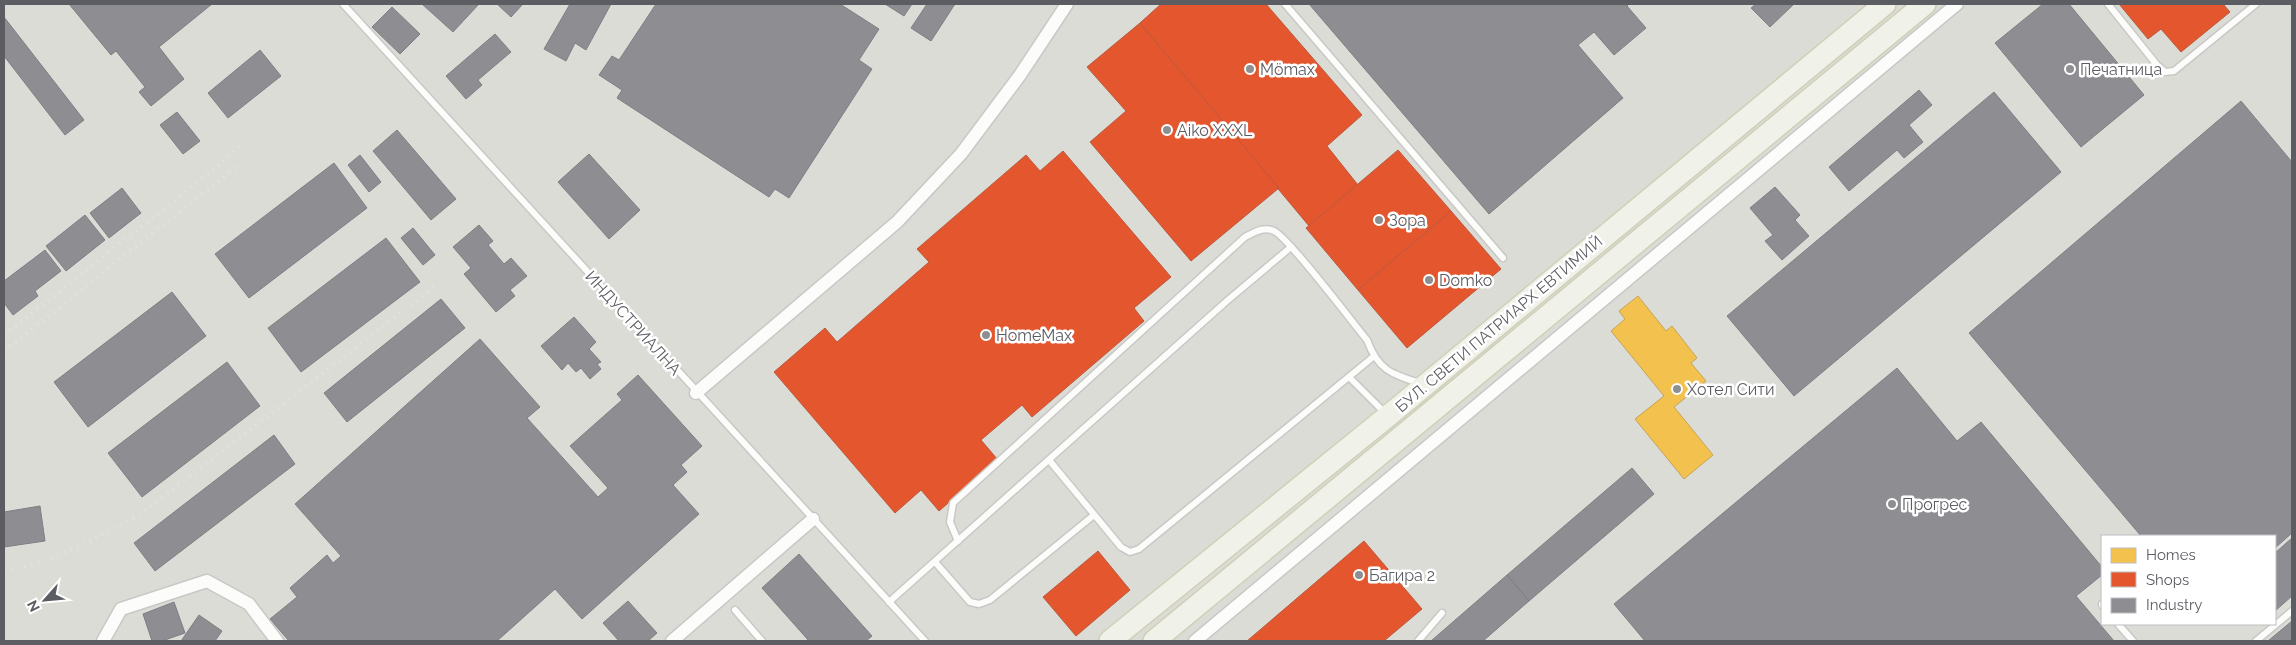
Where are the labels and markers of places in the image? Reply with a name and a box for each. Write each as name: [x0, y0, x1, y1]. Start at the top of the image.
place label: Mömax: [1260, 60, 1315, 79]
place label: Печатница: [2080, 60, 2162, 79]
marker: Mömax: [1244, 63, 1256, 75]
marker: Печатница: [2064, 63, 2076, 75]
place label: Aiko XXXL: [1177, 121, 1253, 140]
marker: Aiko XXXL: [1161, 124, 1173, 136]
place label: Зора: [1389, 211, 1426, 230]
marker: Зора: [1373, 214, 1385, 226]
place label: Domko: [1439, 271, 1492, 290]
marker: Domko: [1423, 274, 1435, 286]
place label: HomeMax: [996, 326, 1072, 345]
marker: HomeMax: [980, 329, 992, 341]
place label: Хотел Сити: [1687, 380, 1774, 399]
marker: Хотел Сити: [1671, 383, 1683, 395]
place label: Прогрес: [1902, 495, 1968, 514]
marker: Прогрес: [1886, 498, 1898, 510]
place label: Багира 2: [1369, 566, 1435, 585]
marker: Багира 2: [1353, 569, 1365, 581]

